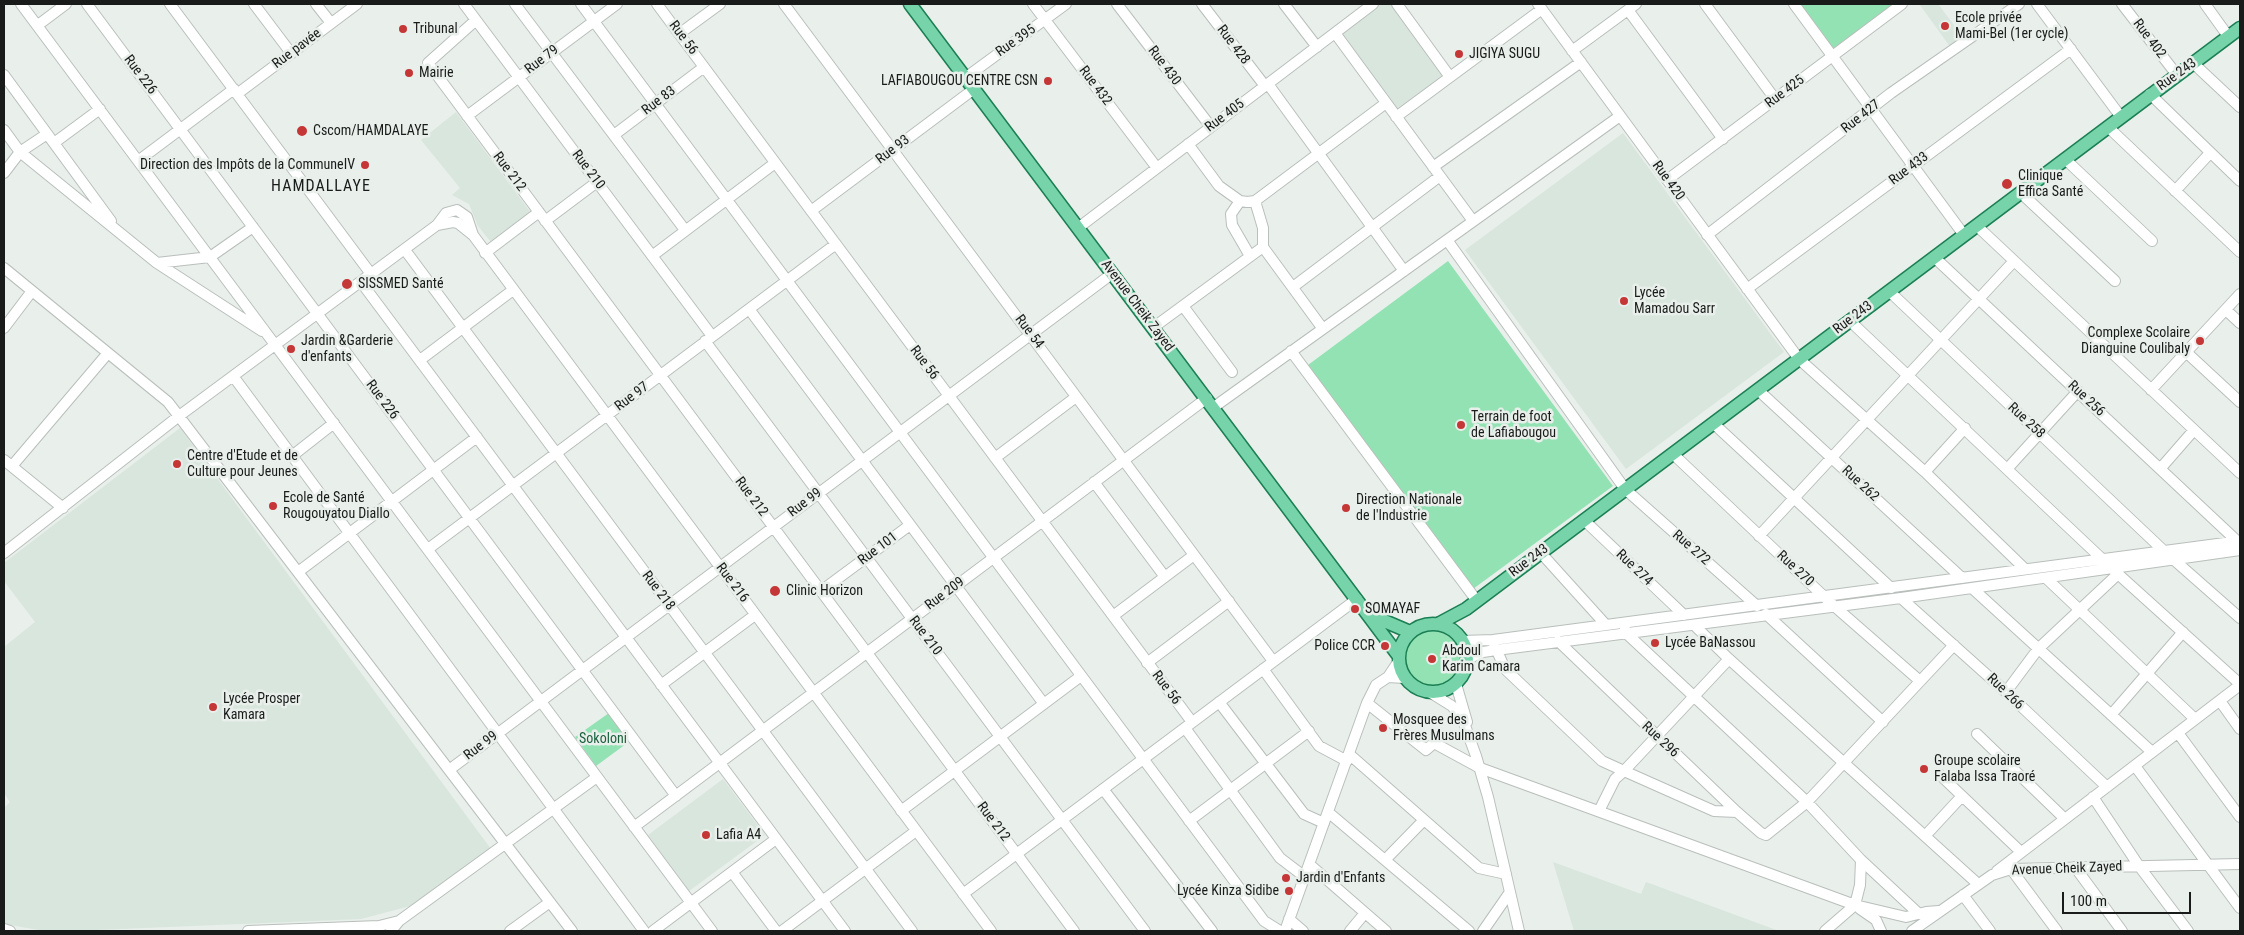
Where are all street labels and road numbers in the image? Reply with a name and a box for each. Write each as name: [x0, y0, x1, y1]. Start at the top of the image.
street label: Rue 402: [2129, 16, 2169, 62]
street label: Rue 56: [665, 18, 701, 58]
street label: Rue 395: [993, 21, 1039, 61]
street label: Rue 428: [1213, 22, 1253, 68]
street label: Rue pavée: [269, 25, 325, 73]
street label: Rue 79: [522, 42, 562, 78]
street label: Rue 430: [1144, 43, 1184, 89]
street label: Rue 226: [120, 52, 160, 98]
street label: Rue 243: [2154, 55, 2200, 95]
street label: Rue 432: [1075, 63, 1115, 109]
street label: Rue 425: [1762, 72, 1808, 112]
street label: Rue 83: [639, 83, 679, 119]
street label: Rue 405: [1202, 96, 1248, 136]
street label: Rue 427: [1838, 97, 1884, 137]
street label: Rue 93: [873, 132, 913, 168]
street label: Rue 210: [568, 147, 608, 193]
street label: Rue 212: [489, 149, 529, 195]
street label: Rue 433: [1886, 149, 1932, 189]
street label: Rue 420: [1648, 158, 1688, 204]
street label: Avenue Cheik Zayed: [1097, 257, 1177, 355]
street label: Rue 243: [1830, 298, 1876, 338]
street label: Rue 54: [1011, 312, 1047, 352]
street label: Rue 56: [906, 343, 942, 383]
street label: Rue 226: [362, 377, 402, 423]
street label: Rue 256: [2064, 378, 2108, 420]
street label: Rue 97: [612, 379, 652, 415]
street label: Rue 258: [2004, 400, 2048, 442]
street label: Rue 262: [1838, 463, 1882, 505]
street label: Rue 212: [731, 474, 771, 520]
street label: Rue 99: [785, 485, 825, 521]
street label: Rue 272: [1669, 527, 1713, 569]
street label: Rue 101: [855, 529, 901, 569]
street label: Rue 243: [1506, 541, 1552, 581]
street label: Rue 274: [1612, 546, 1656, 590]
street label: Rue 270: [1773, 548, 1817, 590]
street label: Rue 216: [712, 560, 752, 606]
street label: Rue 218: [638, 568, 678, 614]
street label: Rue 209: [922, 574, 968, 614]
street label: Rue 210: [905, 613, 945, 659]
street label: Rue 56: [1148, 668, 1184, 708]
street label: Rue 266: [1983, 670, 2027, 714]
street label: Rue 296: [1638, 719, 1682, 761]
street label: Rue 99: [461, 728, 501, 764]
street label: Rue 212: [973, 799, 1013, 845]
street label: Avenue Cheik Zayed: [2011, 859, 2123, 879]

